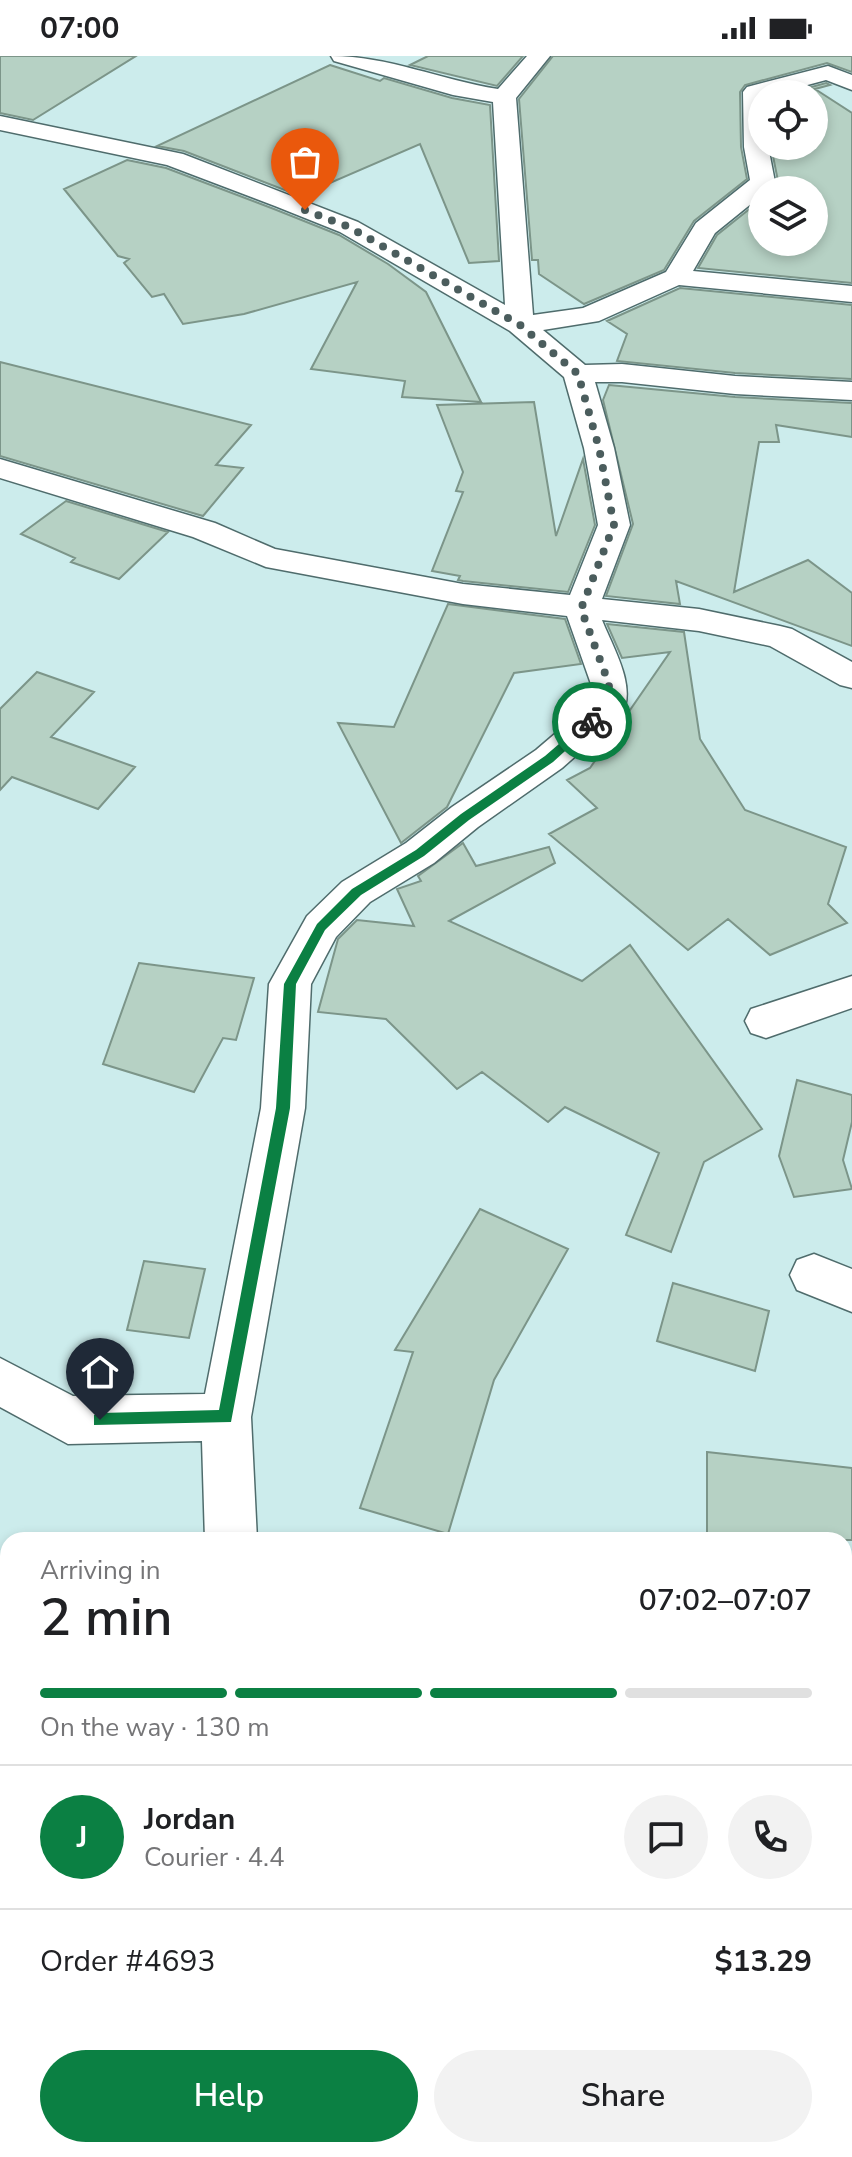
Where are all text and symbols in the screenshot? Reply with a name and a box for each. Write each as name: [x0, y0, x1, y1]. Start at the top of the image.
text: 07:00: [40, 8, 119, 49]
map controls: [748, 80, 828, 256]
button: locate: [748, 80, 828, 160]
pin: [271, 128, 339, 210]
icon: bag: [283, 140, 327, 184]
button: layers: [748, 176, 828, 256]
courier: [552, 682, 632, 762]
icon: bike: [570, 700, 614, 744]
pin: [66, 1338, 134, 1420]
icon: home: [78, 1350, 122, 1394]
text: Arriving in: [40, 1553, 161, 1588]
text: 07:02–07:07: [639, 1580, 812, 1621]
text: 2 min: [40, 1582, 173, 1653]
text: On the way · 130 m: [40, 1710, 269, 1745]
button: chat: [624, 1795, 708, 1879]
button: phone: [728, 1795, 812, 1879]
text: Jordan: [144, 1799, 235, 1840]
text: J: [77, 1817, 87, 1858]
text: Courier · 4.4: [144, 1840, 285, 1875]
text: Order #4693: [40, 1941, 215, 1982]
text: $13.29: [715, 1941, 812, 1982]
button: Help: [40, 2050, 418, 2142]
button: Share: [434, 2050, 812, 2142]

